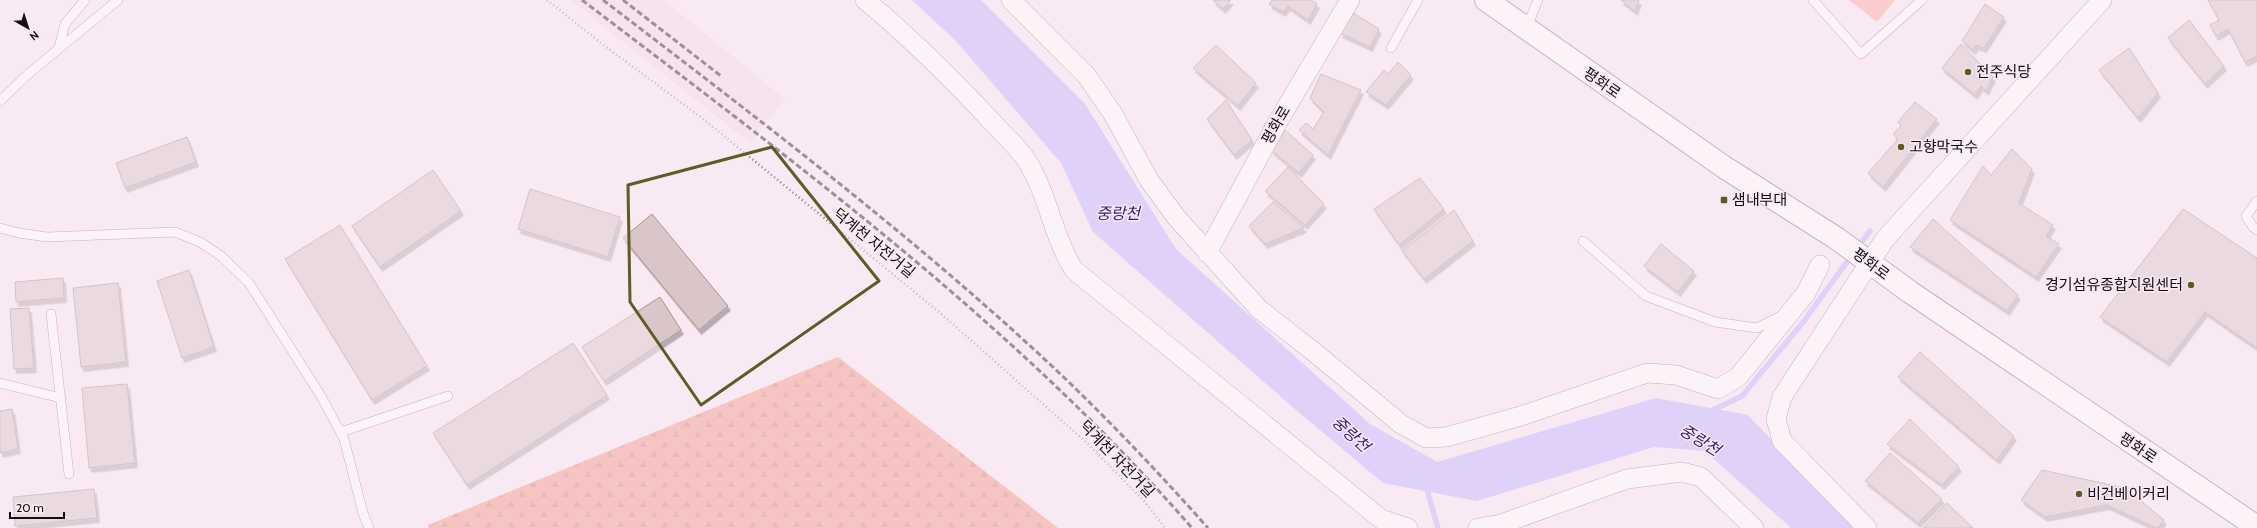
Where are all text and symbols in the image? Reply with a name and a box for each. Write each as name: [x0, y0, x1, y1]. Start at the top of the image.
north arrow: [8, 8, 48, 48]
text: N: [27, 28, 42, 44]
place label: 전주식당: [1976, 63, 2031, 81]
street label: 평화로: [1580, 64, 1624, 102]
marker: 전주식당: [1963, 67, 1973, 77]
street label: 평화로: [1258, 103, 1294, 147]
place label: 고향막국수: [1909, 138, 1978, 156]
marker: 고향막국수: [1896, 142, 1906, 152]
place label: 샘내부대: [1732, 191, 1787, 209]
marker: 샘내부대: [1719, 195, 1729, 205]
water label: 중랑천: [1096, 204, 1142, 223]
street label: 덕계천 자전거길: [829, 205, 919, 281]
street label: 평화로: [1849, 244, 1893, 284]
place label: 경기섬유종합지원센터: [2045, 276, 2183, 294]
marker: 경기섬유종합지원센터: [2186, 280, 2196, 290]
water label: 중랑천: [1328, 412, 1375, 457]
street label: 덕계천 자전거길: [1076, 417, 1158, 501]
water label: 중랑천: [1676, 420, 1726, 461]
street label: 평화로: [2116, 429, 2160, 467]
place label: 비건베이커리: [2087, 485, 2170, 503]
marker: 비건베이커리: [2074, 489, 2084, 499]
scale bar: [10, 494, 64, 520]
text: 20 m: [16, 500, 44, 515]

